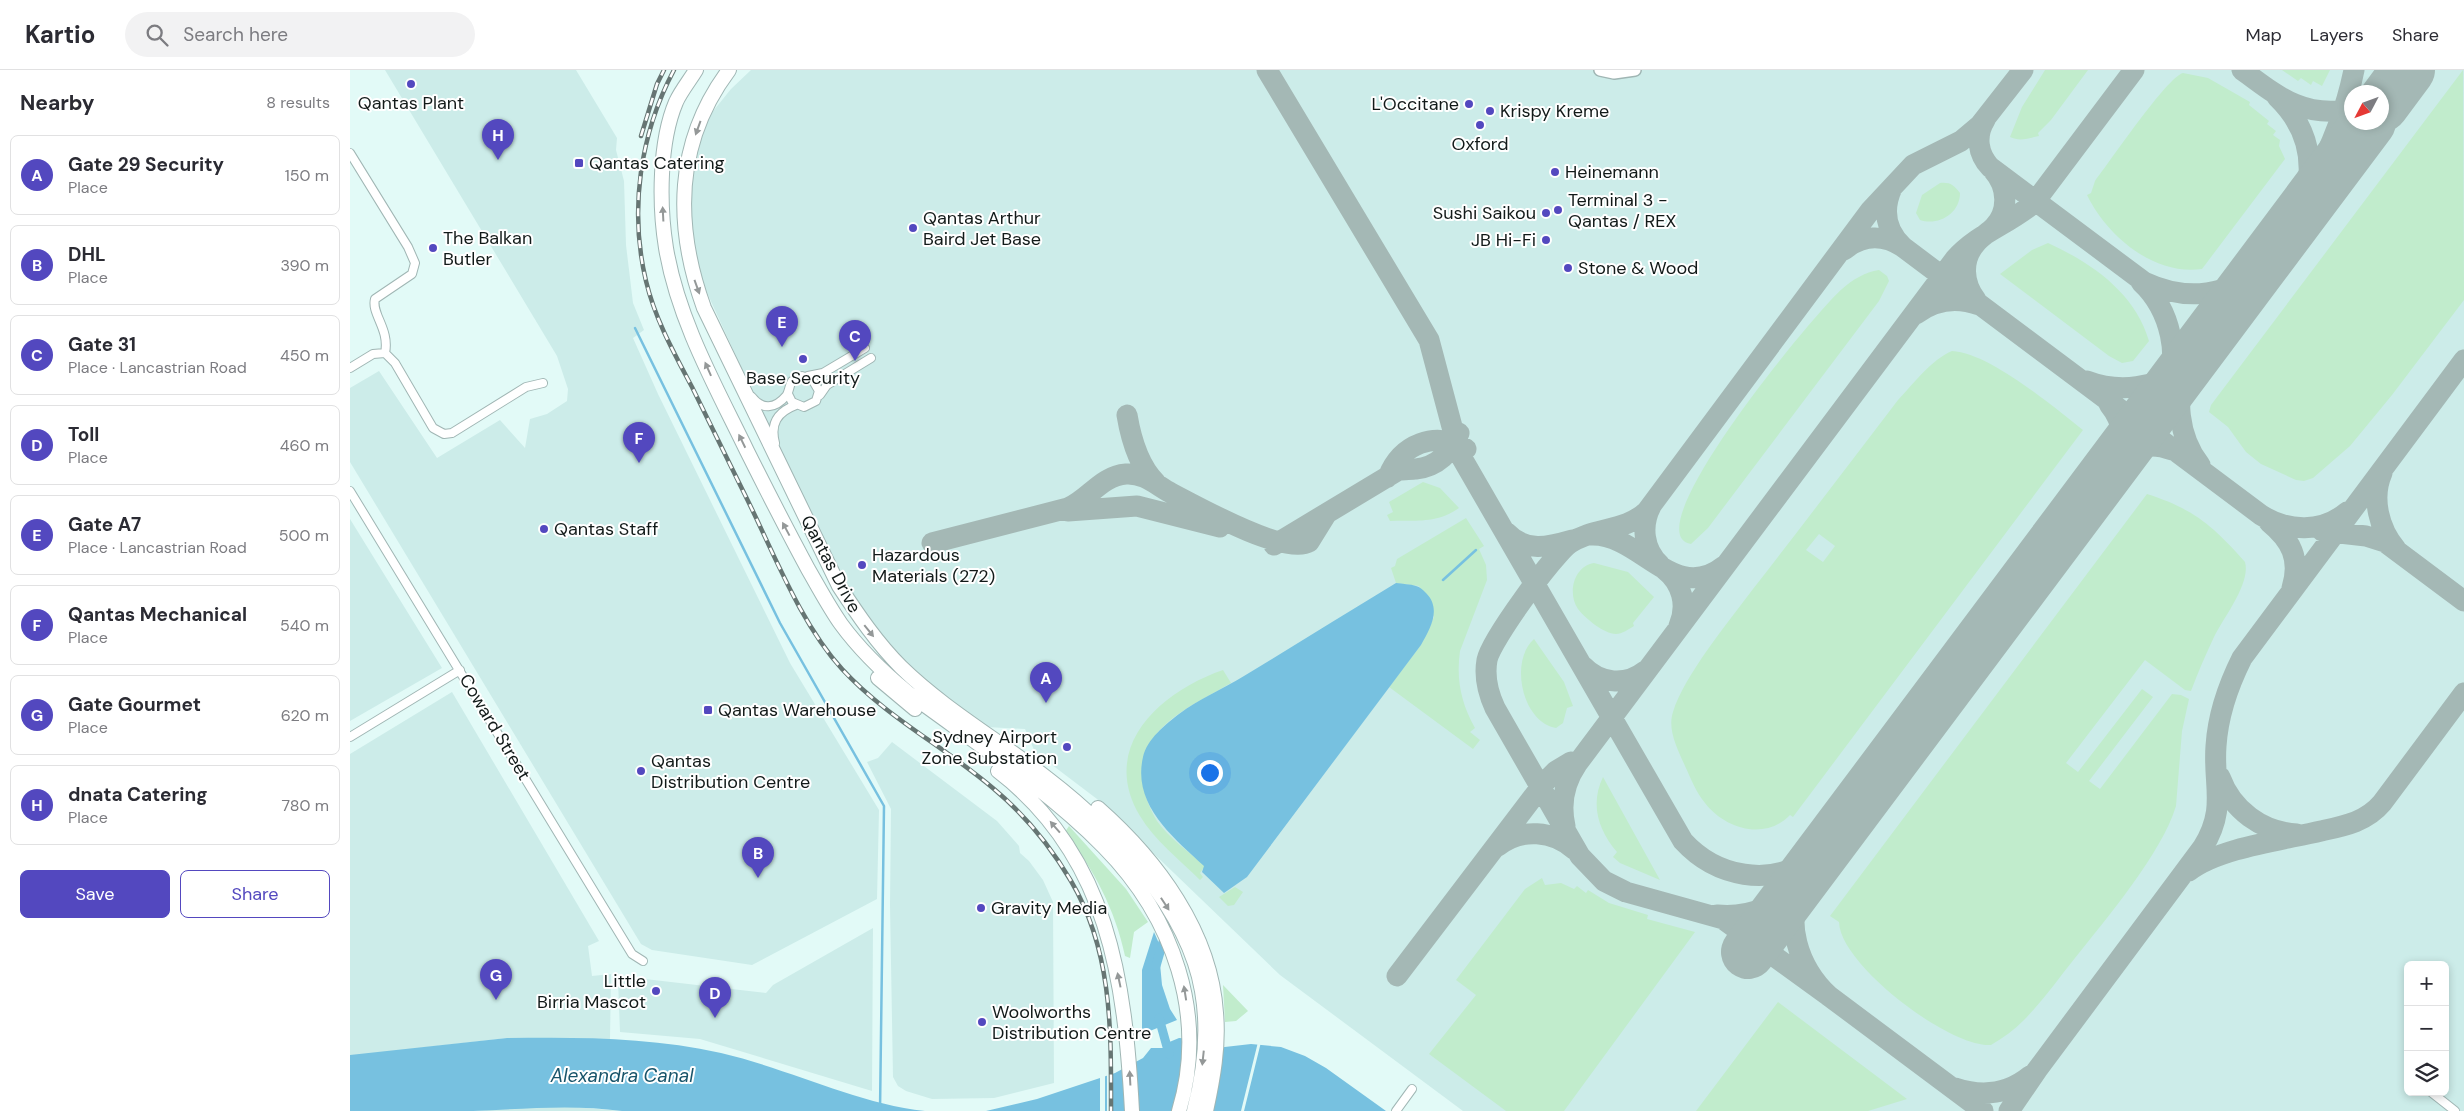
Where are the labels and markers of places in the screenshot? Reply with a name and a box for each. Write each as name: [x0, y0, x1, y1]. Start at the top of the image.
marker: Qantas Plant: [405, 78, 417, 90]
place label: Qantas Plant: [358, 91, 464, 115]
place label: L'Occitane: [1371, 92, 1459, 116]
marker: L'Occitane: [1463, 98, 1475, 110]
place label: Krispy Kreme: [1500, 99, 1609, 123]
marker: Krispy Kreme: [1484, 105, 1496, 117]
pin: H: [482, 119, 514, 160]
marker: Oxford: [1474, 119, 1486, 131]
place label: Oxford: [1452, 132, 1508, 156]
place label: Qantas Catering: [589, 151, 725, 175]
marker: Qantas Catering: [573, 157, 585, 169]
place label: Heinemann: [1565, 160, 1659, 184]
marker: Heinemann: [1549, 166, 1561, 178]
place label: Terminal 3 - Qantas / REX: [1568, 188, 1676, 233]
place label: Sushi Saikou: [1433, 201, 1536, 225]
marker: Terminal 3 - Qantas / REX: [1552, 204, 1564, 216]
place label: Qantas Arthur Baird Jet Base: [923, 206, 1041, 251]
marker: Sushi Saikou: [1540, 207, 1552, 219]
marker: Qantas Arthur Baird Jet Base: [907, 222, 919, 234]
place label: The Balkan Butler: [443, 226, 532, 271]
place label: JB Hi-Fi: [1471, 228, 1536, 252]
marker: JB Hi-Fi: [1540, 234, 1552, 246]
marker: The Balkan Butler: [427, 242, 439, 254]
place label: Stone & Wood: [1578, 256, 1698, 280]
marker: Stone & Wood: [1562, 262, 1574, 274]
pin: E: [766, 306, 798, 347]
pin: C: [839, 320, 871, 361]
marker: Base Security: [797, 353, 809, 365]
place label: Base Security: [746, 366, 860, 390]
pin: F: [623, 422, 655, 463]
place label: Qantas Staff: [554, 517, 658, 541]
marker: Qantas Staff: [538, 523, 550, 535]
place label: Hazardous Materials (272): [872, 543, 995, 588]
marker: Hazardous Materials (272): [856, 559, 868, 571]
pin: A: [1030, 662, 1062, 703]
place label: Qantas Warehouse: [718, 698, 876, 722]
marker: Qantas Warehouse: [702, 704, 714, 716]
place label: Sydney Airport Zone Substation: [922, 725, 1057, 770]
marker: Sydney Airport Zone Substation: [1061, 741, 1073, 753]
place label: Qantas Distribution Centre: [651, 749, 810, 794]
marker: Qantas Distribution Centre: [635, 765, 647, 777]
pin: B: [742, 837, 774, 878]
place label: Gravity Media: [991, 896, 1107, 920]
marker: Gravity Media: [975, 902, 987, 914]
pin: G: [480, 959, 512, 1000]
place label: Little Birria Mascot: [537, 969, 646, 1014]
pin: D: [699, 977, 731, 1018]
marker: Little Birria Mascot: [650, 985, 662, 997]
place label: Woolworths Distribution Centre: [992, 1000, 1151, 1045]
marker: Woolworths Distribution Centre: [976, 1016, 988, 1028]

